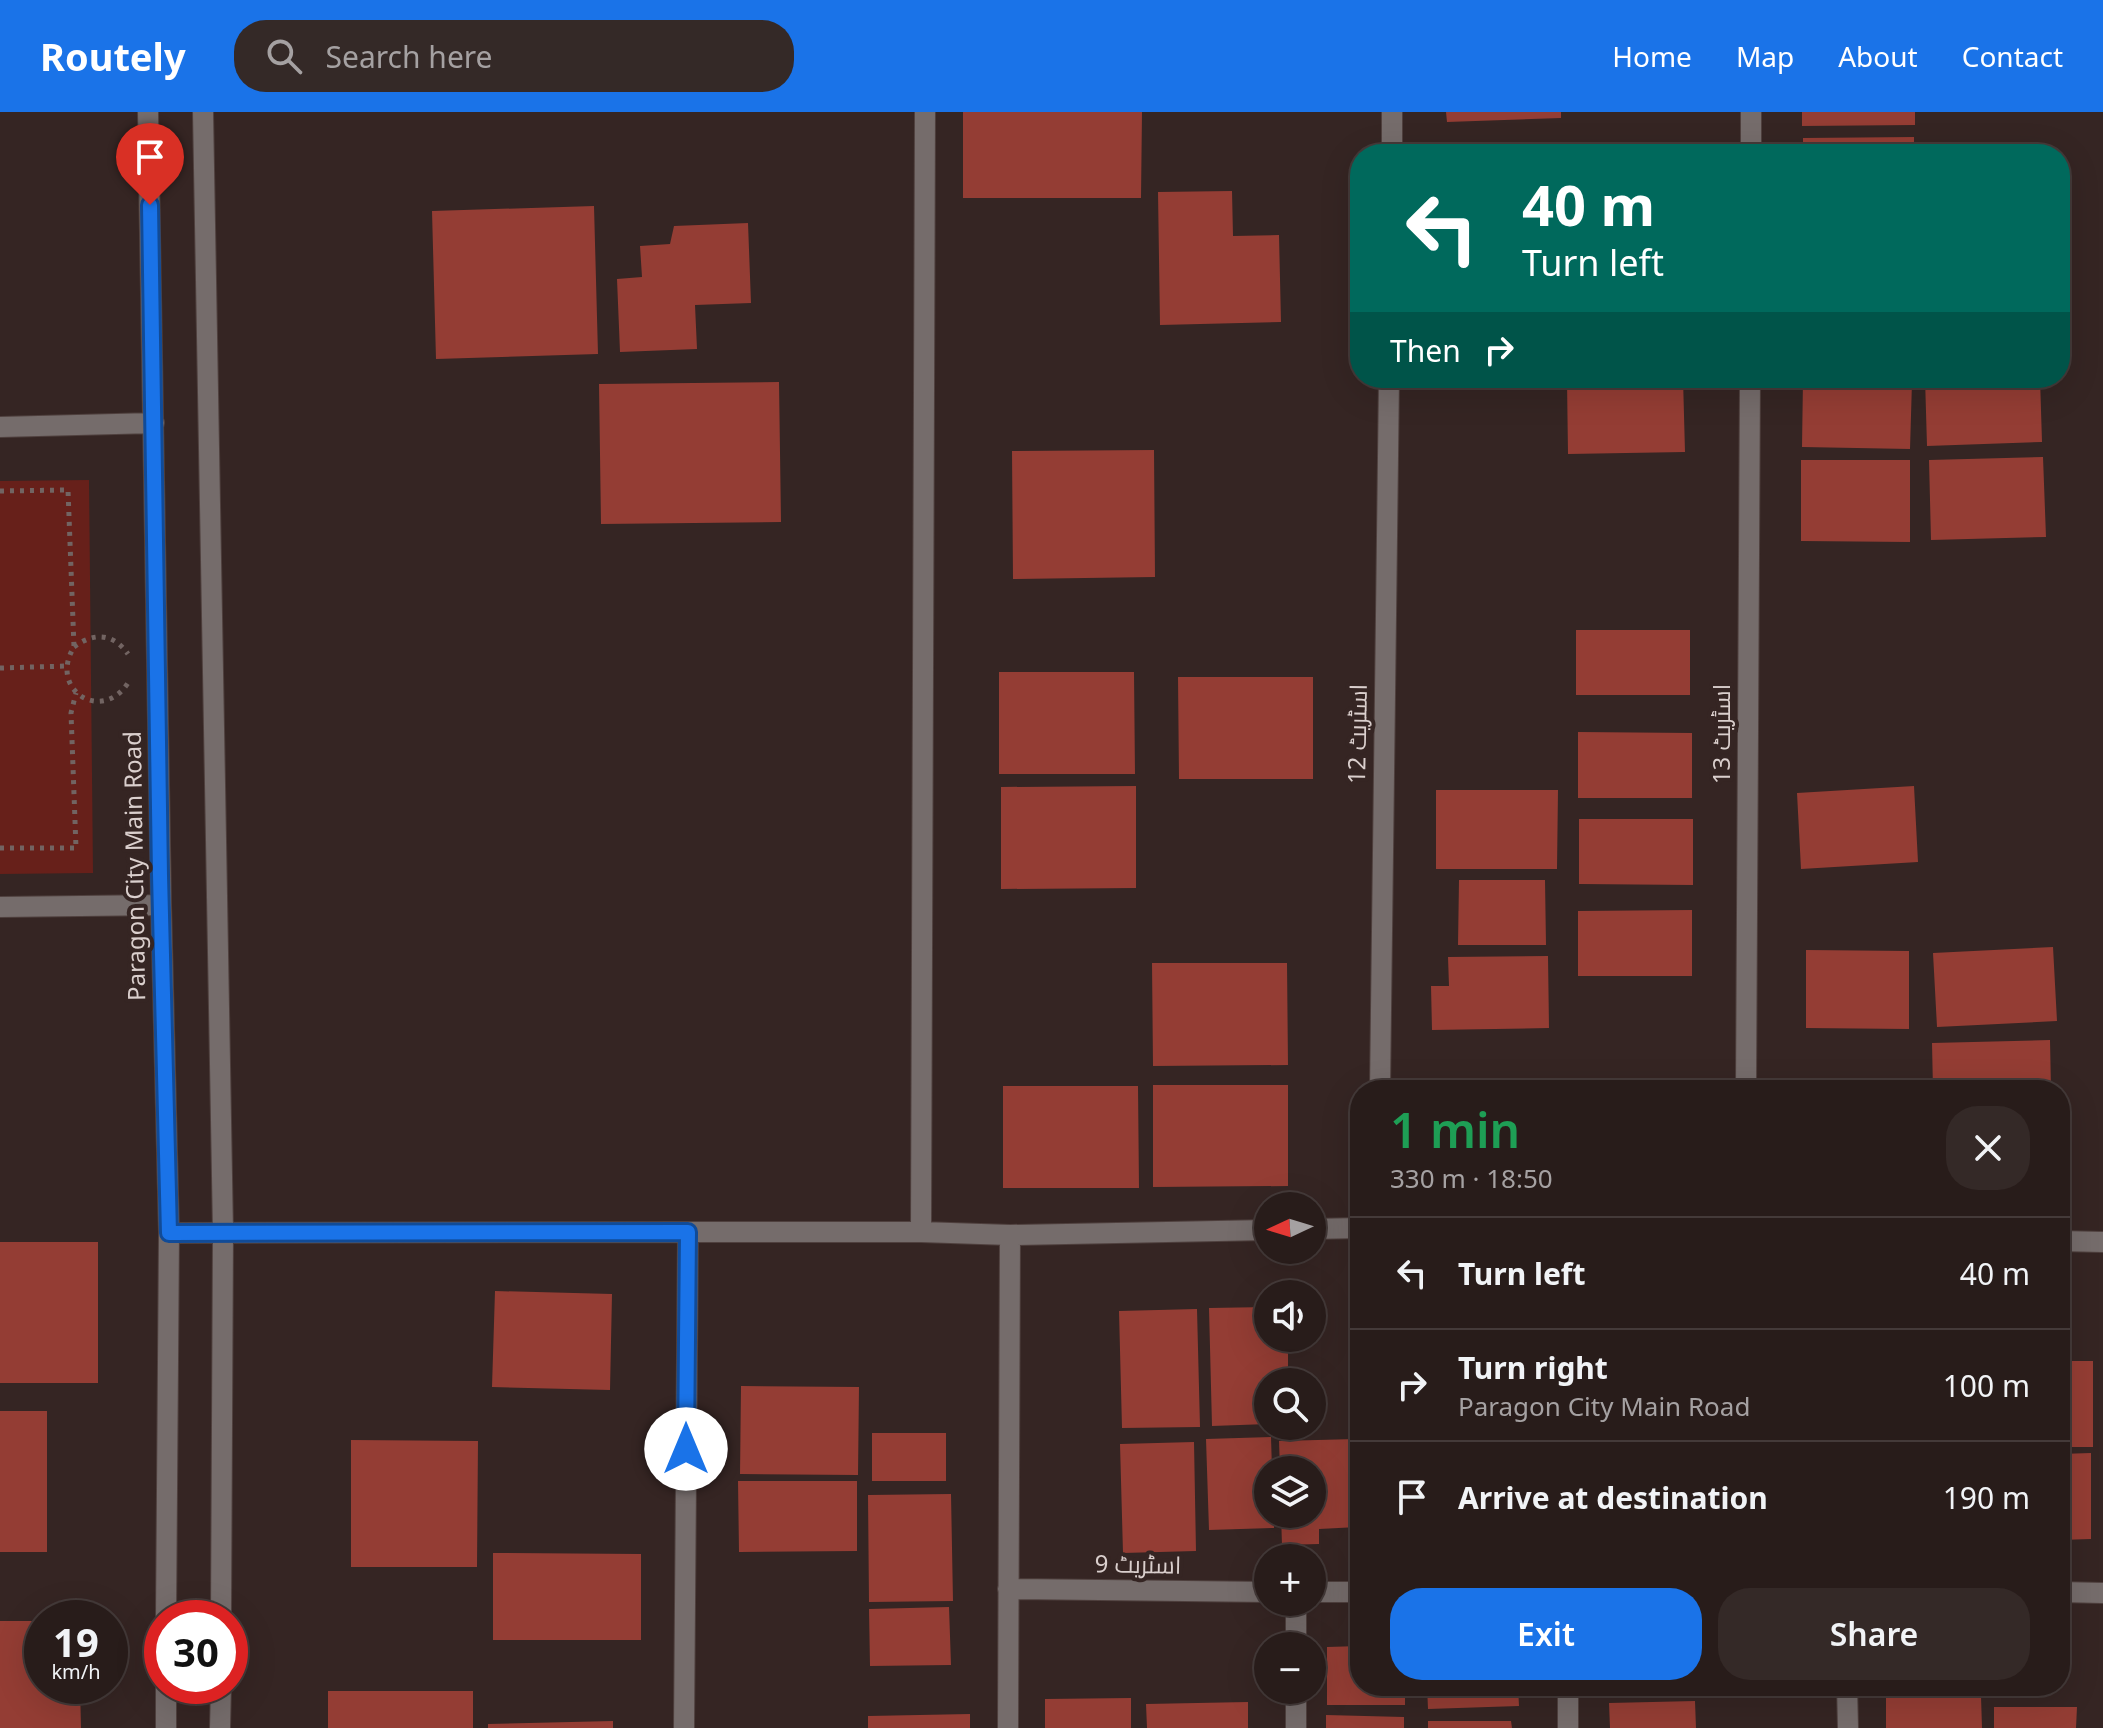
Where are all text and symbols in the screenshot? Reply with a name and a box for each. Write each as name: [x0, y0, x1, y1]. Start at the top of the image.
search box: [234, 20, 794, 92]
text: Routely: [40, 30, 186, 82]
icon: search: [262, 34, 306, 78]
text: Search here: [326, 36, 493, 77]
text: Home: [1612, 37, 1692, 75]
text: Map: [1736, 37, 1794, 75]
text: About: [1838, 37, 1918, 75]
text: Contact: [1962, 37, 2063, 75]
pin: [116, 123, 184, 205]
icon: arrive: [128, 135, 172, 179]
text: 40 m: [1522, 166, 1655, 242]
icon: left: [1390, 176, 1494, 280]
text: Turn left: [1522, 238, 1664, 287]
icon: right: [1477, 328, 1521, 372]
text: Then: [1390, 330, 1461, 371]
street label: اسٹریٹ 12: [1339, 684, 1374, 784]
street label: اسٹریٹ 13: [1704, 684, 1737, 784]
street label: Paragon City Main Road: [115, 731, 152, 1001]
text: 1 min: [1390, 1097, 1520, 1162]
button: close: [1946, 1106, 2030, 1190]
text: 330 m · 18:50: [1390, 1160, 1553, 1196]
north arrow: [1254, 1192, 1326, 1264]
map controls: [1254, 1192, 1326, 1704]
icon: left: [1390, 1251, 1434, 1295]
text: Turn left: [1458, 1253, 1586, 1294]
text: 40 m: [1960, 1253, 2030, 1294]
button: sound: [1254, 1280, 1326, 1352]
text: Turn right: [1458, 1347, 1608, 1388]
icon: right: [1390, 1363, 1434, 1407]
text: 100 m: [1943, 1365, 2030, 1406]
button: search: [1254, 1368, 1326, 1440]
text: Paragon City Main Road: [1458, 1388, 1750, 1424]
position arrow: [644, 1407, 728, 1491]
button: layers: [1254, 1456, 1326, 1528]
icon: arrive: [1390, 1475, 1434, 1519]
text: Arrive at destination: [1458, 1477, 1768, 1518]
text: 190 m: [1943, 1477, 2030, 1518]
button: +: [1254, 1544, 1326, 1616]
street label: اسٹریٹ 9: [1094, 1546, 1182, 1581]
button: Exit: [1390, 1588, 1702, 1680]
button: Share: [1718, 1588, 2030, 1680]
speed limit sign: 30: [144, 1600, 248, 1704]
text: 19: [53, 1614, 99, 1669]
button: −: [1254, 1632, 1326, 1704]
text: km/h: [51, 1658, 101, 1685]

